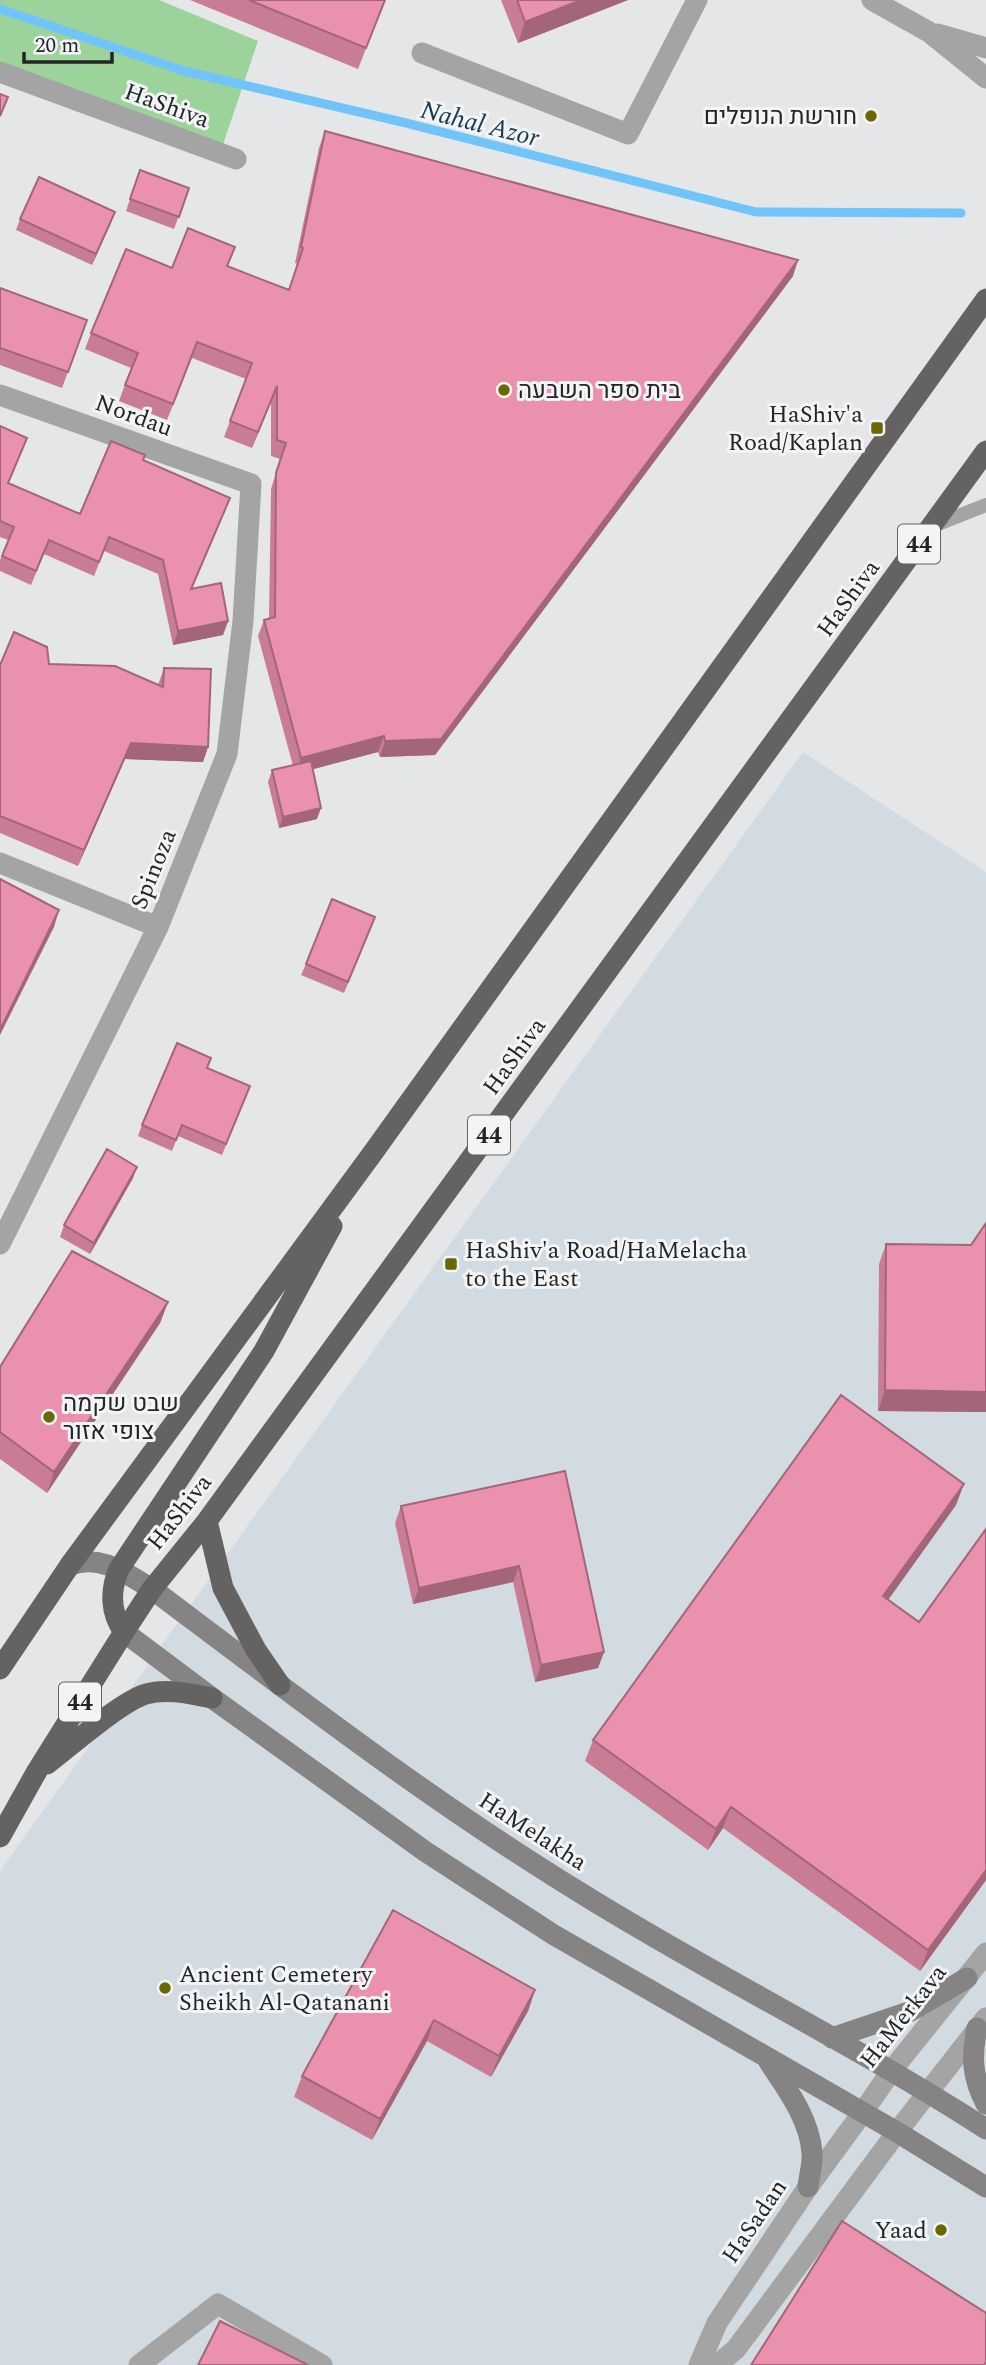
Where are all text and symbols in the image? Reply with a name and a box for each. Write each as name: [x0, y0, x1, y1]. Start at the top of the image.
scale bar: [24, 21, 112, 65]
text: 20 m: [35, 30, 79, 62]
street label: HaShiva: [119, 74, 215, 138]
water label: Nahal Azor: [416, 90, 544, 158]
place label: חורשת הנופלים: [704, 99, 857, 135]
marker: חורשת הנופלים: [863, 108, 879, 124]
place label: בית ספר השבעה: [518, 373, 681, 409]
marker: בית ספר השבעה: [496, 382, 512, 398]
street label: Nordau: [90, 385, 178, 447]
place label: HaShiv'a Road/Kaplan: [728, 397, 863, 461]
marker: HaShiv'a Road/Kaplan: [869, 420, 885, 436]
road number: 44: [898, 524, 940, 564]
street label: HaShiva: [808, 552, 890, 645]
street label: Spinoza: [122, 824, 186, 915]
street label: HaShiva: [474, 1010, 556, 1103]
road number: 44: [468, 1116, 510, 1154]
place label: HaShiv'a Road/HaMelacha to the East: [465, 1233, 748, 1297]
marker: HaShiv'a Road/HaMelacha to the East: [443, 1256, 459, 1272]
place label: שבט שקמה צופי אזור: [63, 1386, 179, 1450]
marker: שבט שקמה צופי אזור: [41, 1409, 57, 1425]
street label: HaShiva: [138, 1466, 221, 1559]
road number: 44: [59, 1682, 101, 1722]
street label: HaMelakha: [471, 1783, 594, 1881]
place label: Ancient Cemetery Sheikh Al-Qatanani: [179, 1957, 390, 2021]
street label: HaMerkava: [852, 1957, 956, 2076]
marker: Ancient Cemetery Sheikh Al-Qatanani: [157, 1980, 173, 1996]
street label: HaSadan: [713, 2172, 796, 2271]
place label: Yaad: [875, 2213, 927, 2249]
marker: Yaad: [933, 2222, 949, 2238]

